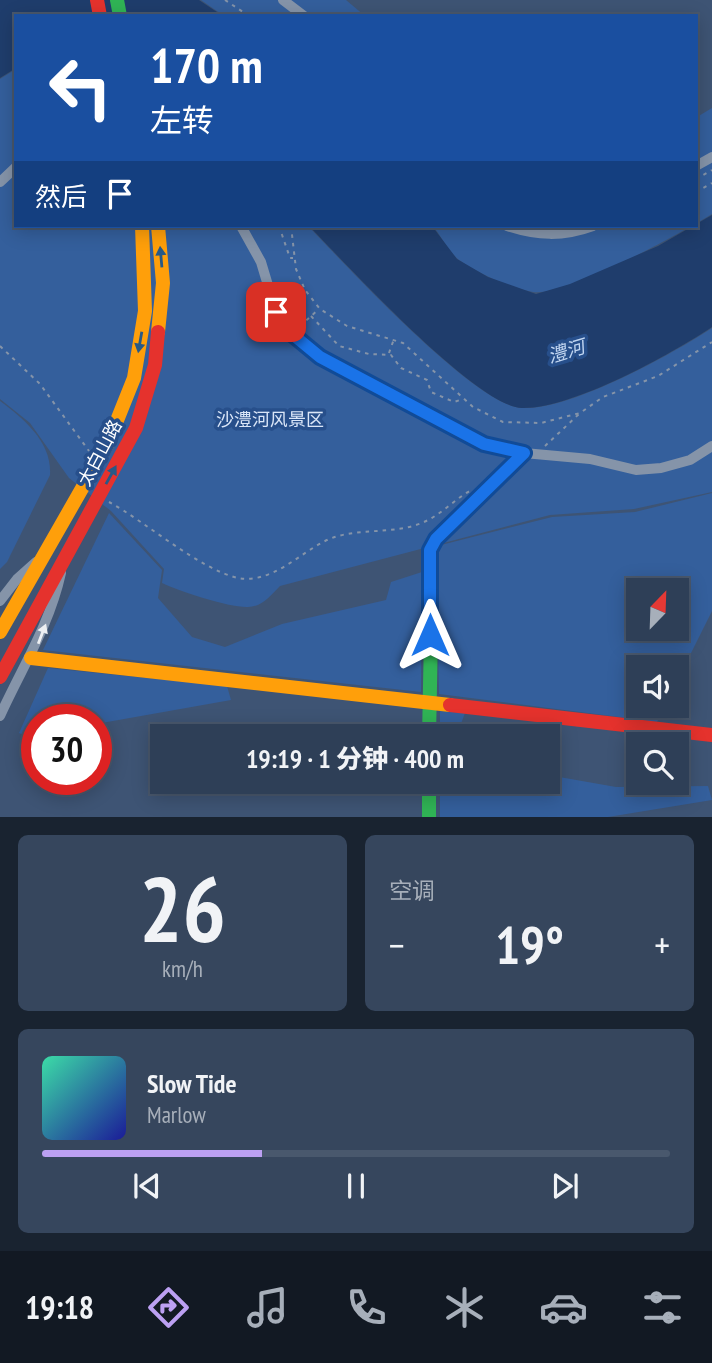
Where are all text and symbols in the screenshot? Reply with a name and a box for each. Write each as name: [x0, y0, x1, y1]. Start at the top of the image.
text: 170 m: [150, 33, 263, 97]
icon: left: [35, 42, 126, 133]
text: 左转: [150, 99, 214, 141]
icon: arrive: [101, 175, 139, 213]
text: 然后: [35, 180, 87, 213]
one-way arrow: [155, 246, 166, 268]
pin: [246, 282, 306, 342]
icon: arrive: [257, 293, 295, 331]
one-way arrow: [134, 331, 145, 353]
water label: 澧河: [544, 333, 591, 368]
park label: 沙澧河风景区: [216, 408, 324, 431]
street label: 太白山路: [73, 416, 127, 490]
one-way arrow: [105, 465, 117, 485]
north arrow: [626, 578, 690, 640]
map controls: [626, 578, 689, 795]
position arrow: [393, 598, 467, 672]
one-way arrow: [36, 623, 47, 644]
button: sound: [626, 655, 689, 718]
speed limit sign: 30: [21, 704, 112, 795]
button: search: [626, 732, 689, 795]
text: 19:19 · 1 分钟 · 400 m: [246, 742, 464, 775]
text: 26: [139, 849, 226, 967]
text: 空调: [389, 876, 435, 905]
text: 19°: [495, 911, 564, 978]
text: −: [389, 920, 405, 969]
text: +: [654, 920, 670, 969]
text: km/h: [162, 954, 203, 983]
text: Slow Tide: [147, 1067, 237, 1100]
text: Marlow: [147, 1100, 206, 1129]
icon: previous: [128, 1167, 166, 1205]
icon: pause: [337, 1167, 375, 1205]
icon: next: [546, 1167, 584, 1205]
icon: directions: [144, 1283, 193, 1332]
icon: music: [243, 1283, 292, 1332]
icon: phone: [342, 1283, 391, 1332]
icon: climate: [440, 1283, 489, 1332]
icon: car: [539, 1283, 588, 1332]
icon: filters: [638, 1283, 687, 1332]
text: 19:18: [25, 1286, 94, 1328]

